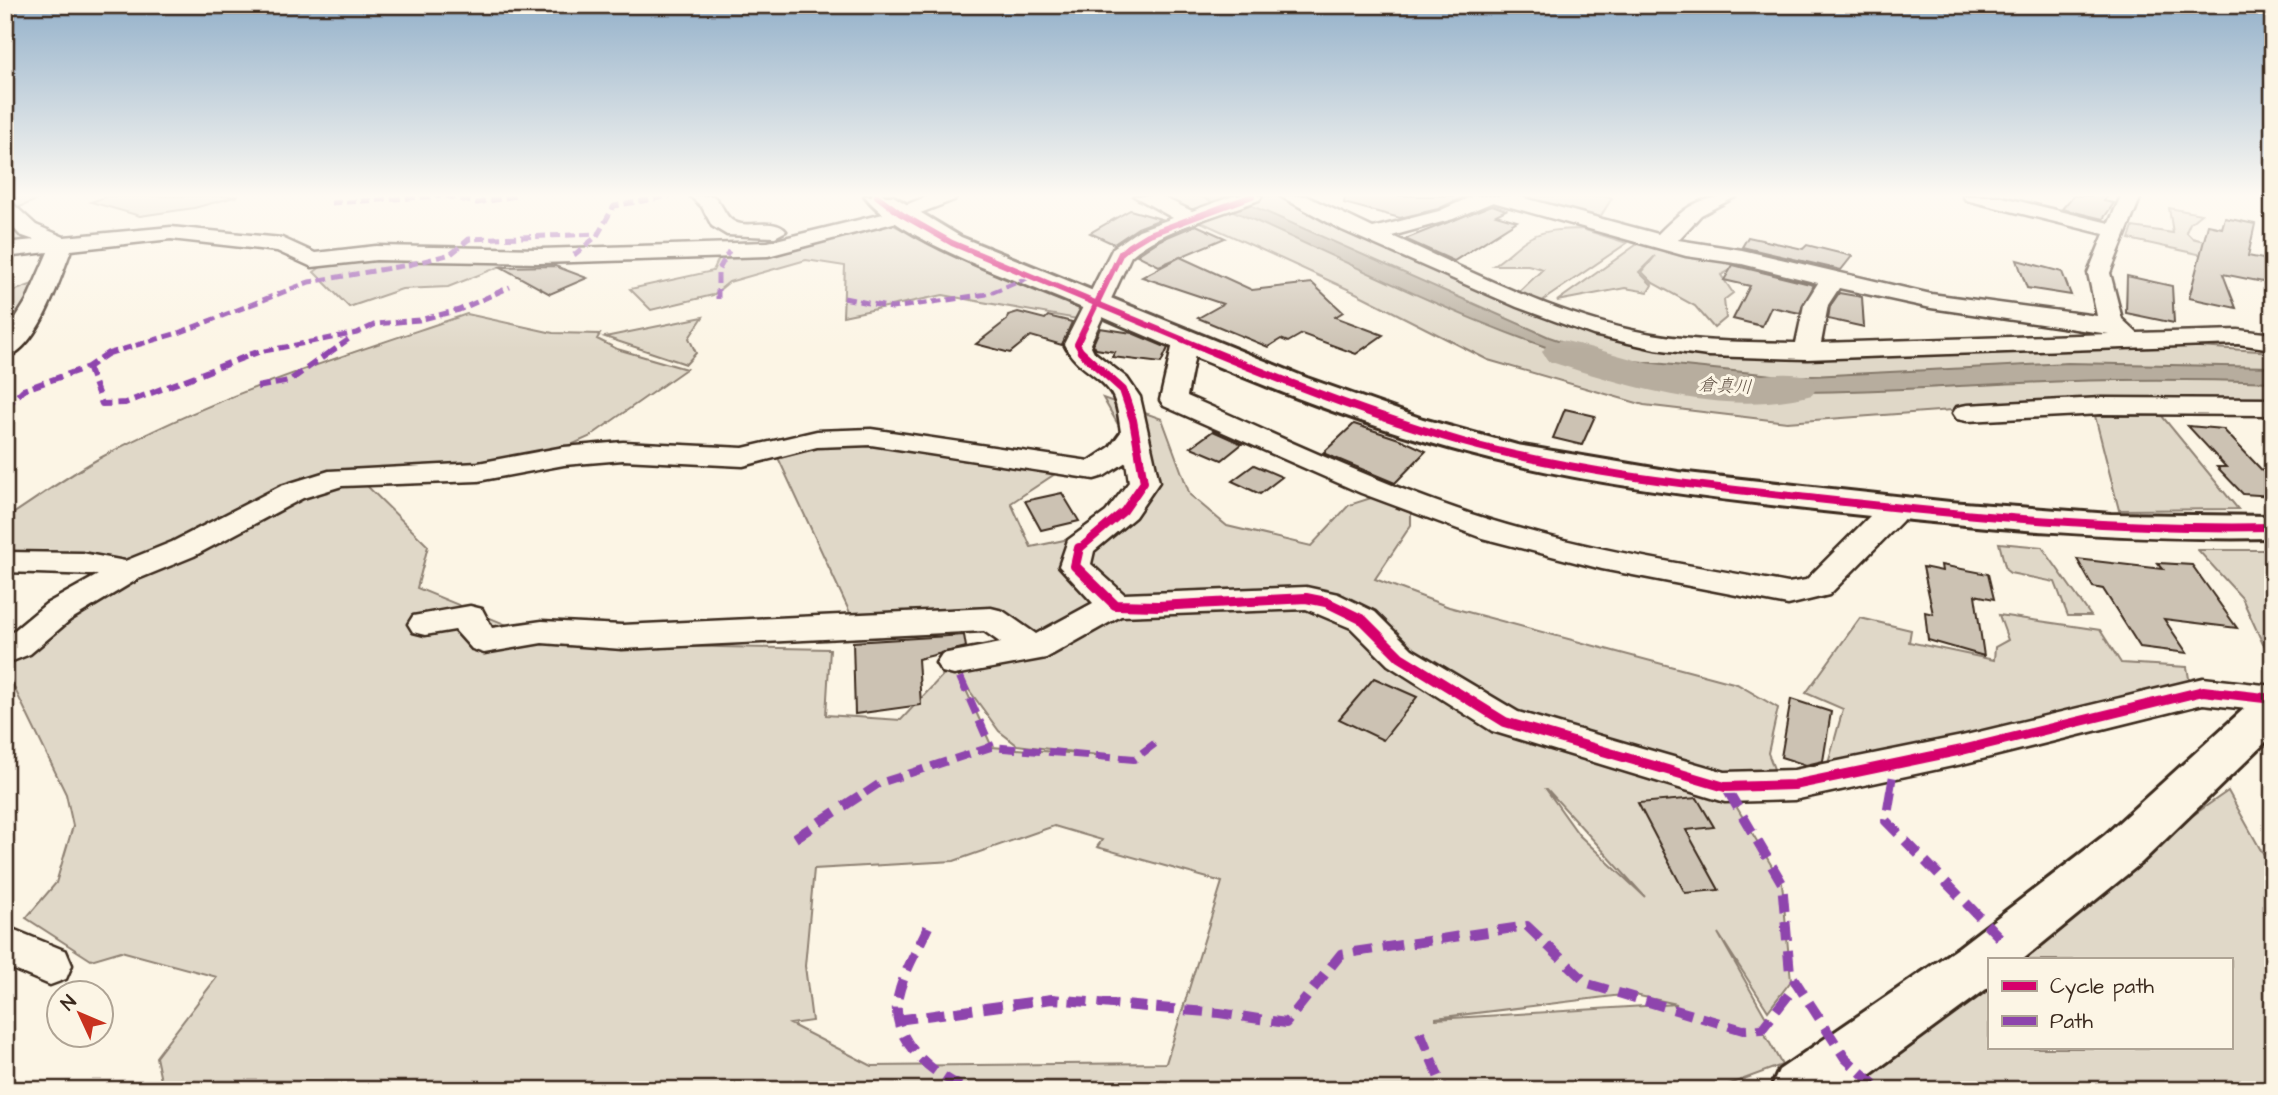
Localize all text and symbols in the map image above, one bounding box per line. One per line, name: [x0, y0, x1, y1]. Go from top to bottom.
water label: 倉真川: [1697, 372, 1753, 400]
legend: [1988, 958, 2232, 1050]
text: Cycle path: [2050, 972, 2155, 1003]
north arrow: [46, 979, 116, 1050]
text: N: [55, 990, 83, 1017]
text: Path: [2050, 1007, 2094, 1036]

